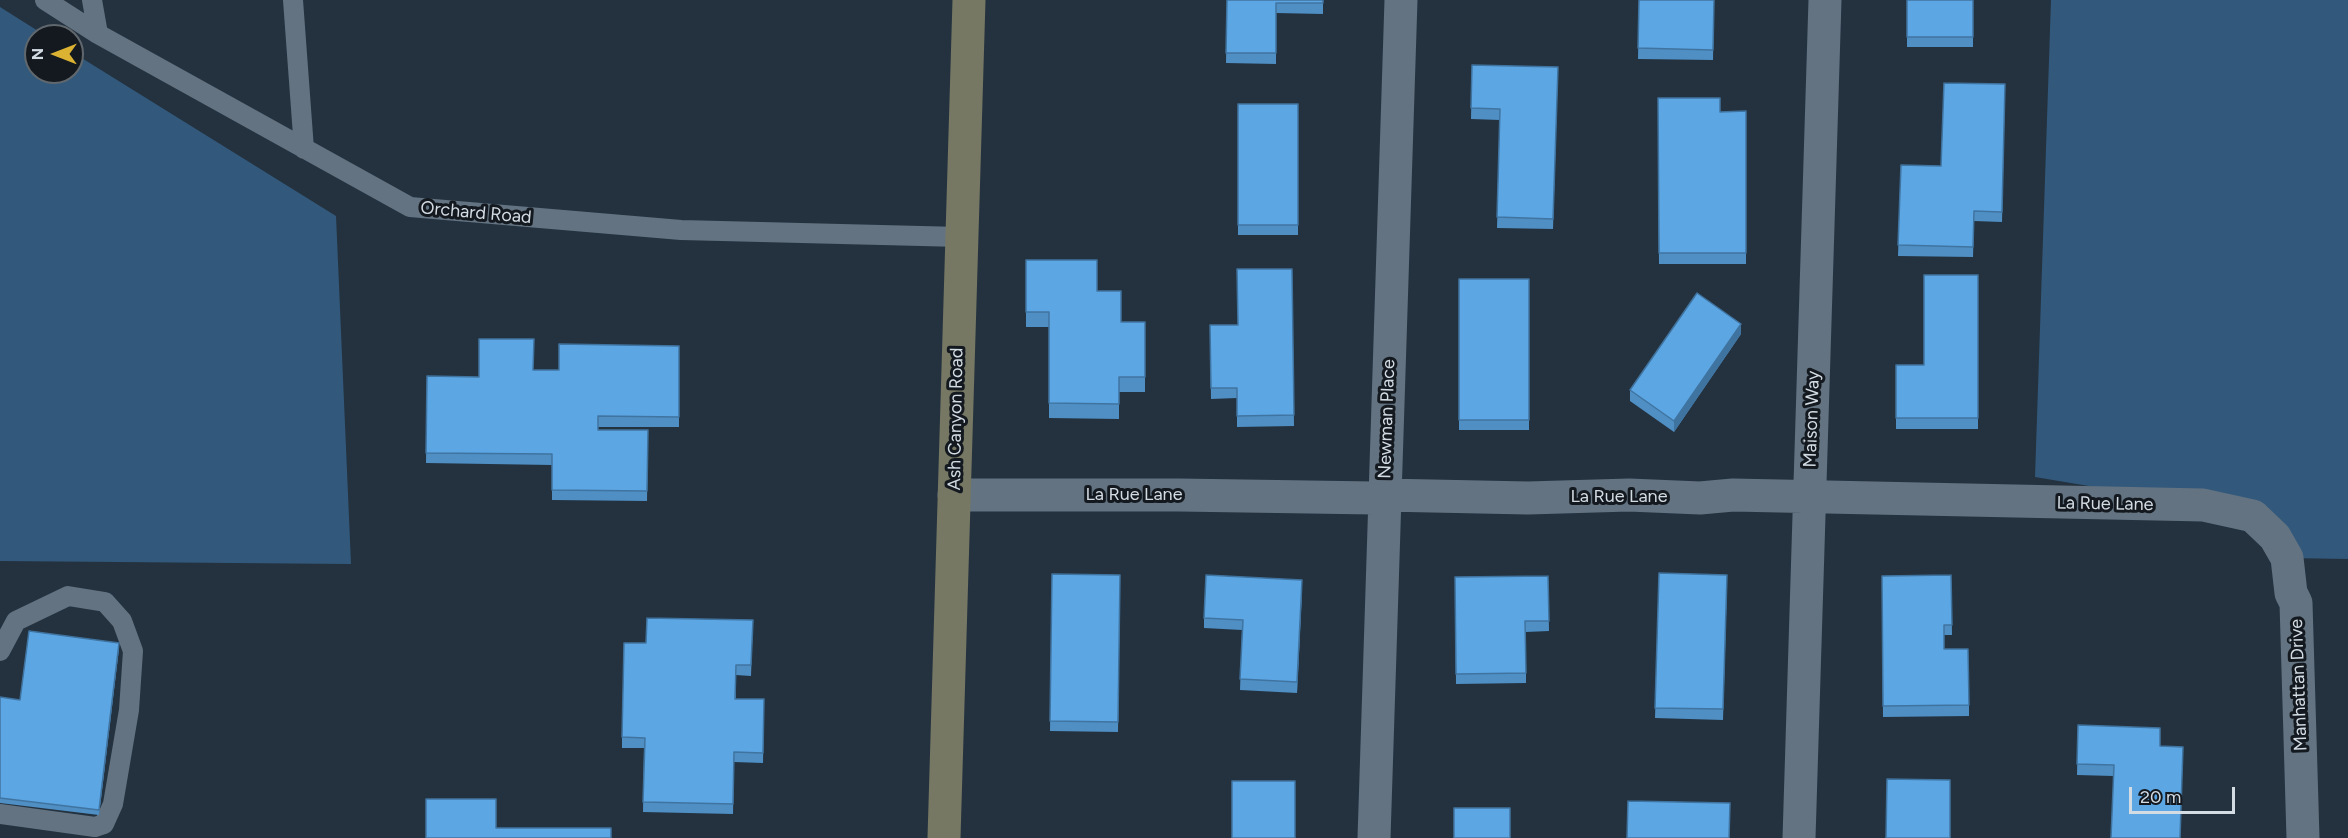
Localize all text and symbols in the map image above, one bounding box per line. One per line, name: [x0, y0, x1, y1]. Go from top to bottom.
north arrow: [24, 24, 84, 84]
text: N: [28, 48, 47, 60]
street label: Orchard Road: [420, 197, 532, 229]
street label: Ash Canyon Road: [944, 347, 968, 491]
street label: Newman Place: [1374, 359, 1400, 479]
street label: Maison Way: [1800, 370, 1824, 468]
street label: La Rue Lane: [1086, 484, 1182, 506]
street label: La Rue Lane: [1571, 486, 1667, 508]
street label: La Rue Lane: [2056, 492, 2154, 516]
street label: Manhattan Drive: [2286, 618, 2312, 752]
scale bar: [2132, 775, 2238, 813]
text: 20 m: [2140, 786, 2181, 808]

